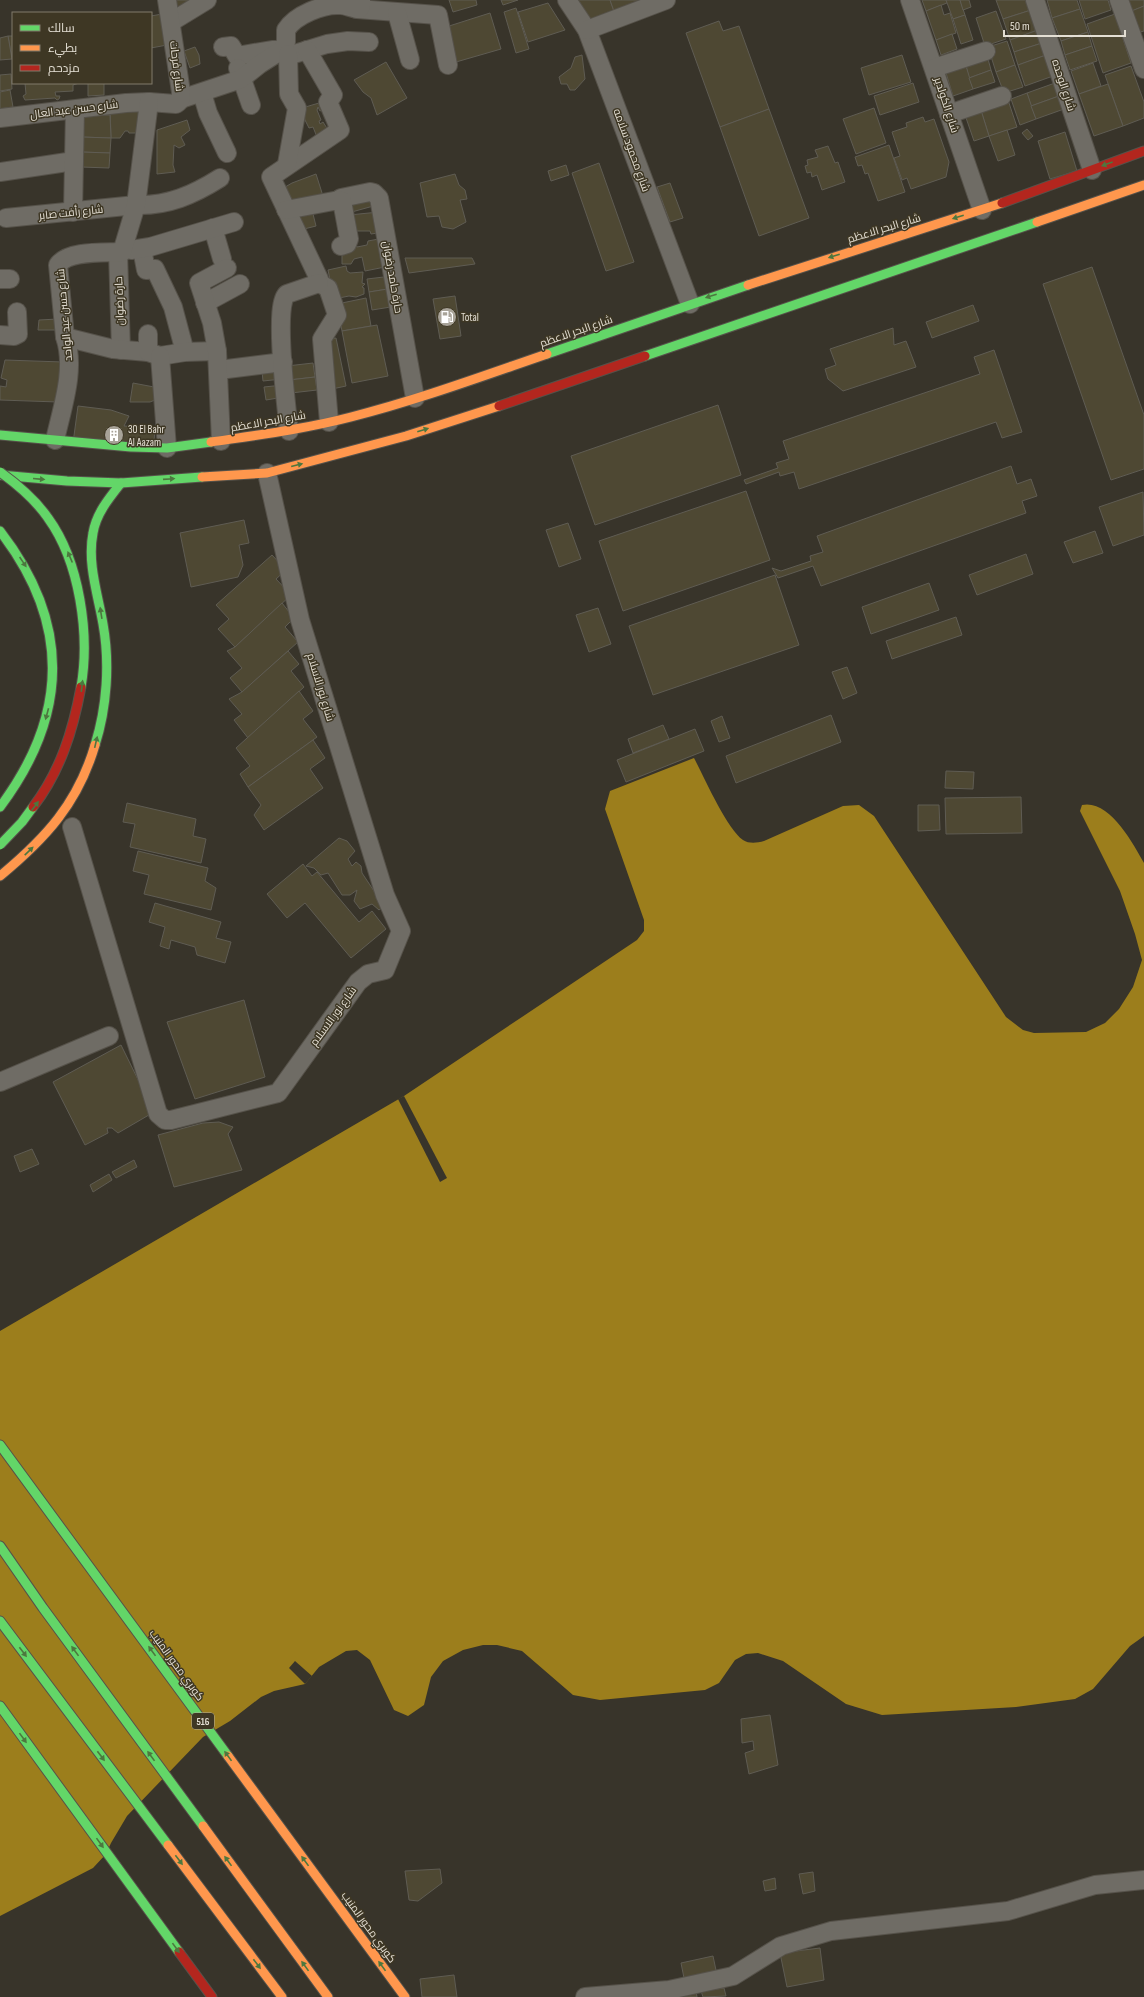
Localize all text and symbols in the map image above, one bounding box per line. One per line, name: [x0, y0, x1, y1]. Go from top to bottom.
legend: [12, 12, 152, 84]
scale bar: [1004, 12, 1125, 38]
text: 50 m: [1010, 19, 1030, 34]
text: سالك: [48, 21, 75, 36]
street label: شارع فرحات: [166, 40, 186, 92]
text: بطيء: [48, 41, 77, 58]
street label: شارع الوحده: [1048, 58, 1078, 113]
text: مزدحم: [48, 61, 80, 76]
street label: شارع الكولدير: [930, 75, 962, 135]
street label: شارع حسن عبد العال: [29, 98, 119, 122]
street label: شارع محمود سلامه: [610, 107, 653, 194]
one-way arrow: [1101, 162, 1113, 168]
street label: شارع رأفت صابر: [37, 202, 104, 223]
street label: شارع البحر الاعظم: [846, 211, 923, 247]
one-way arrow: [952, 214, 964, 220]
street label: حارة حامد رضوان: [380, 240, 405, 314]
one-way arrow: [828, 253, 840, 259]
street label: شارع حسن عبد الواحد: [54, 268, 76, 362]
street label: حارة رضوان: [112, 276, 127, 326]
one-way arrow: [705, 294, 717, 300]
fuel station icon: Total: [436, 306, 458, 328]
place label: Total: [461, 311, 479, 324]
street label: شارع البحر الاعظم: [538, 313, 615, 351]
street label: شارع البحر الاعظم: [230, 408, 307, 435]
place label: 30 El Bahr Al Aazam: [127, 423, 165, 449]
building icon: 30 El Bahr Al Aazam: [103, 424, 125, 446]
one-way arrow: [417, 427, 429, 433]
one-way arrow: [291, 461, 304, 467]
one-way arrow: [33, 475, 45, 482]
one-way arrow: [163, 476, 175, 483]
one-way arrow: [66, 551, 72, 563]
one-way arrow: [20, 556, 27, 568]
one-way arrow: [98, 607, 104, 619]
street label: شارع نور الاسلام: [303, 652, 337, 723]
one-way arrow: [79, 680, 85, 692]
one-way arrow: [44, 708, 50, 720]
one-way arrow: [93, 735, 99, 748]
one-way arrow: [31, 800, 40, 811]
one-way arrow: [24, 846, 34, 856]
street label: شارع نور الاسلام: [307, 984, 360, 1049]
street label: كوبري محور المنيب: [145, 1627, 207, 1705]
one-way arrow: [70, 1645, 79, 1656]
one-way arrow: [147, 1646, 156, 1657]
one-way arrow: [19, 1647, 28, 1658]
road number: 516: [192, 1713, 214, 1729]
one-way arrow: [19, 1732, 27, 1743]
one-way arrow: [147, 1750, 155, 1761]
one-way arrow: [97, 1751, 105, 1762]
one-way arrow: [225, 1751, 233, 1761]
one-way arrow: [95, 1837, 104, 1848]
one-way arrow: [175, 1855, 183, 1866]
one-way arrow: [224, 1855, 232, 1866]
one-way arrow: [301, 1855, 310, 1866]
street label: كوبري محور المنيب: [337, 1889, 399, 1967]
one-way arrow: [172, 1942, 180, 1953]
one-way arrow: [253, 1959, 261, 1970]
one-way arrow: [300, 1960, 309, 1971]
one-way arrow: [378, 1960, 386, 1971]

